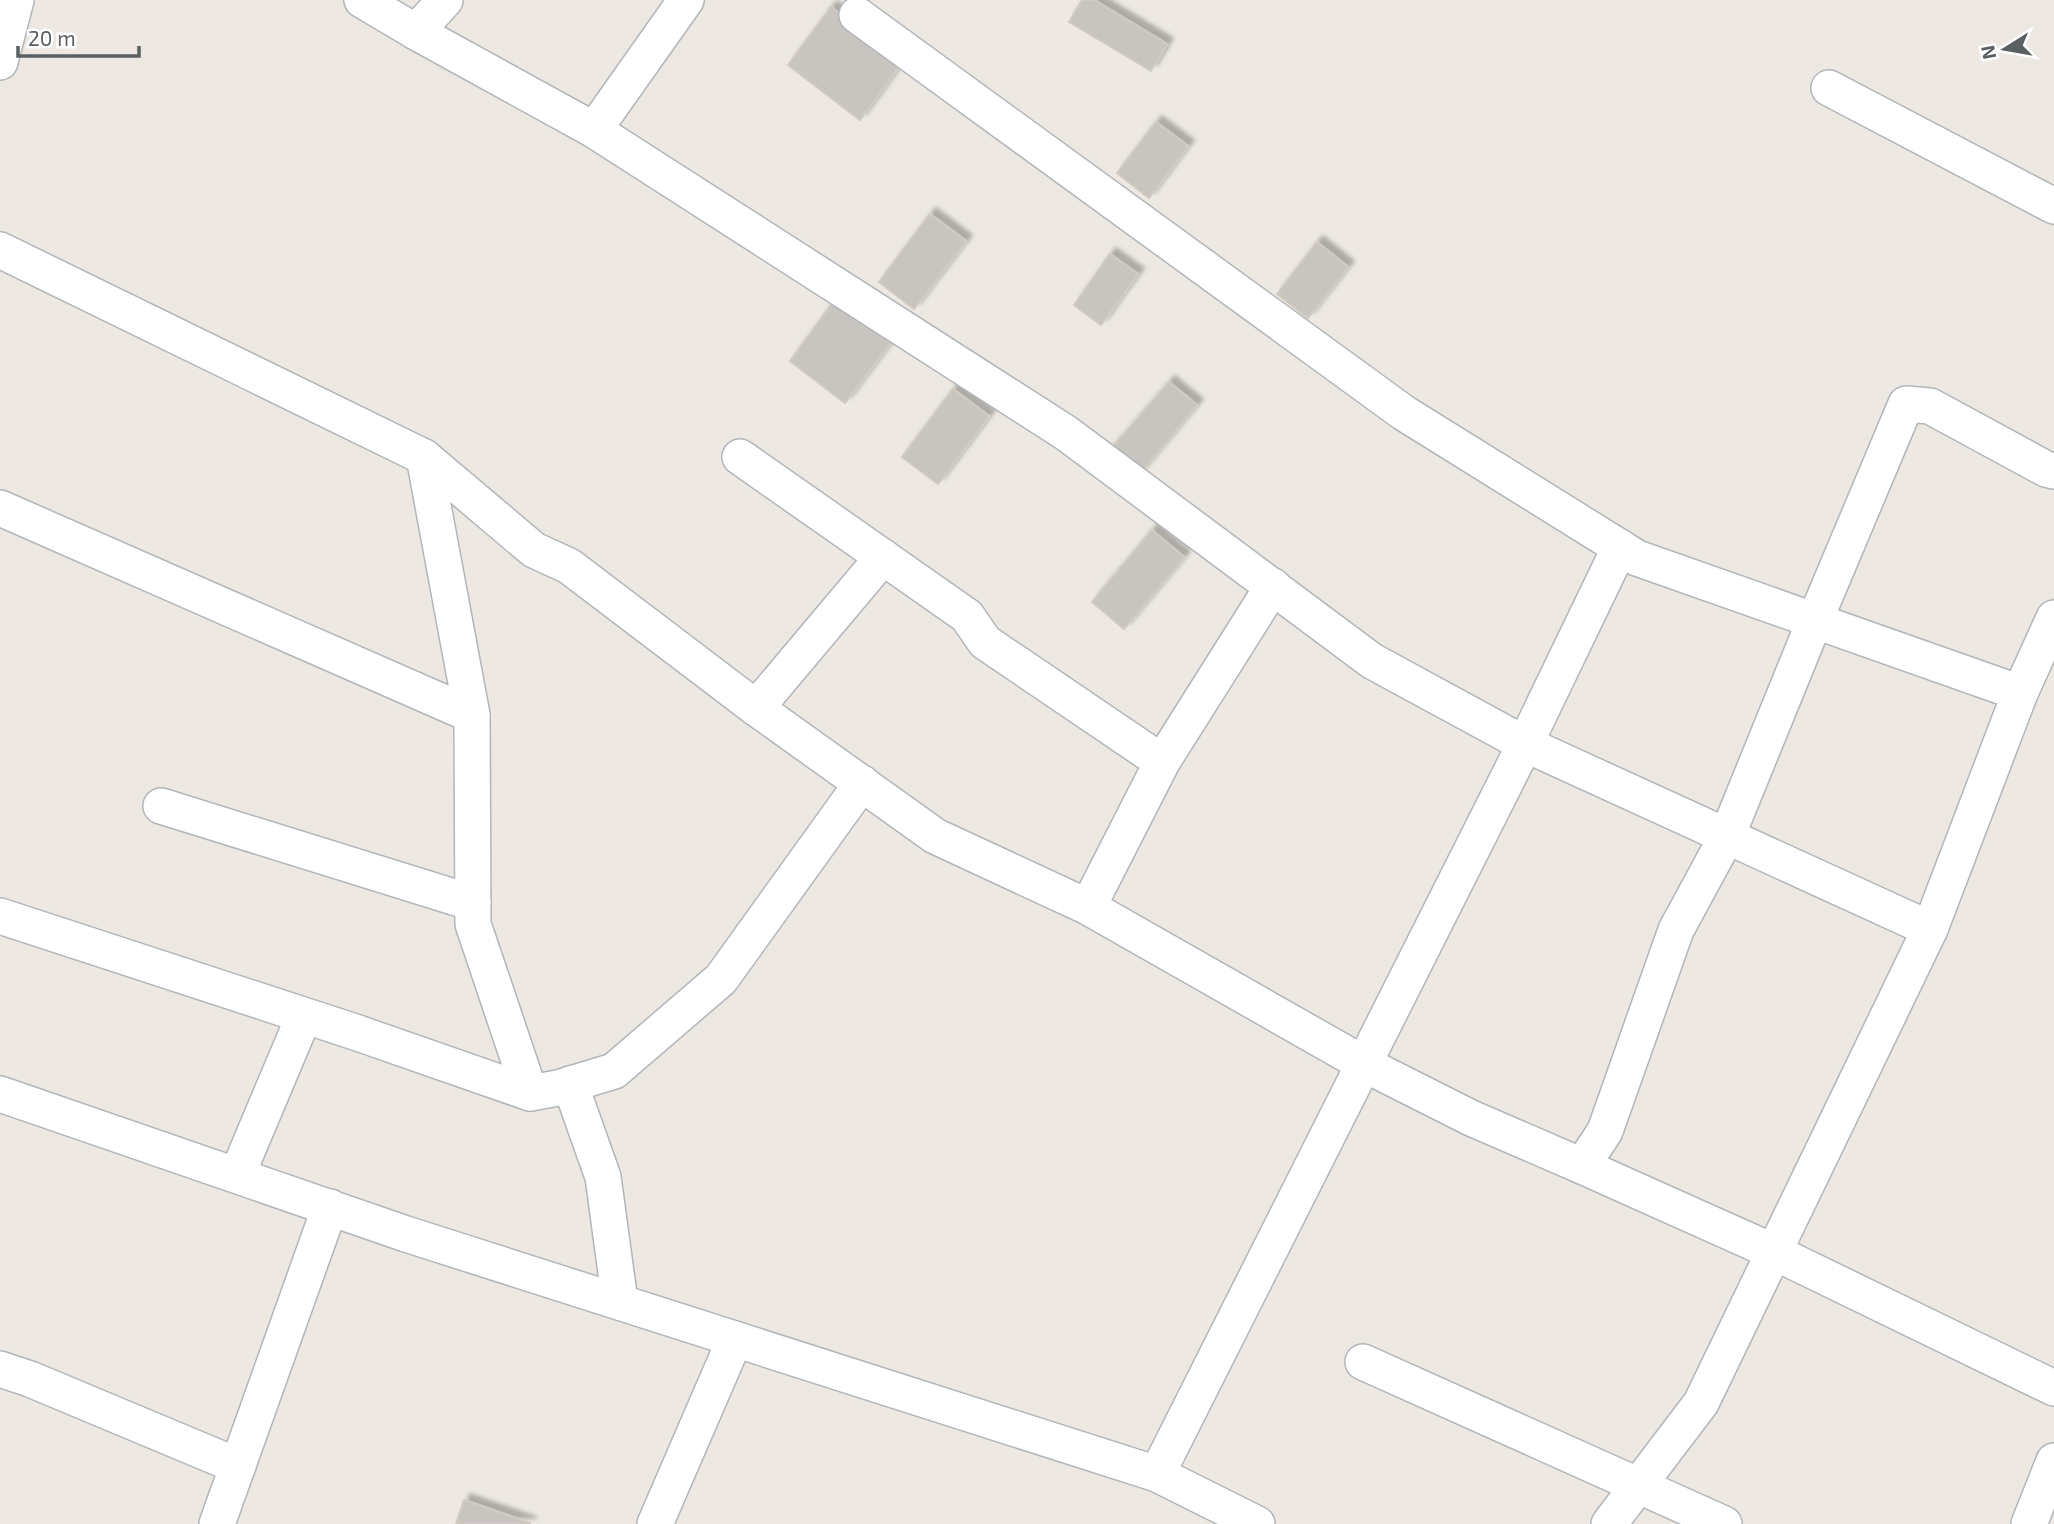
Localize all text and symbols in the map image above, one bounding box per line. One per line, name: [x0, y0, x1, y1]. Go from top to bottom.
scale bar: [18, 14, 138, 58]
north arrow: [1970, 14, 2040, 84]
text: 20 m: [28, 25, 76, 50]
text: N: [1975, 43, 2000, 61]

